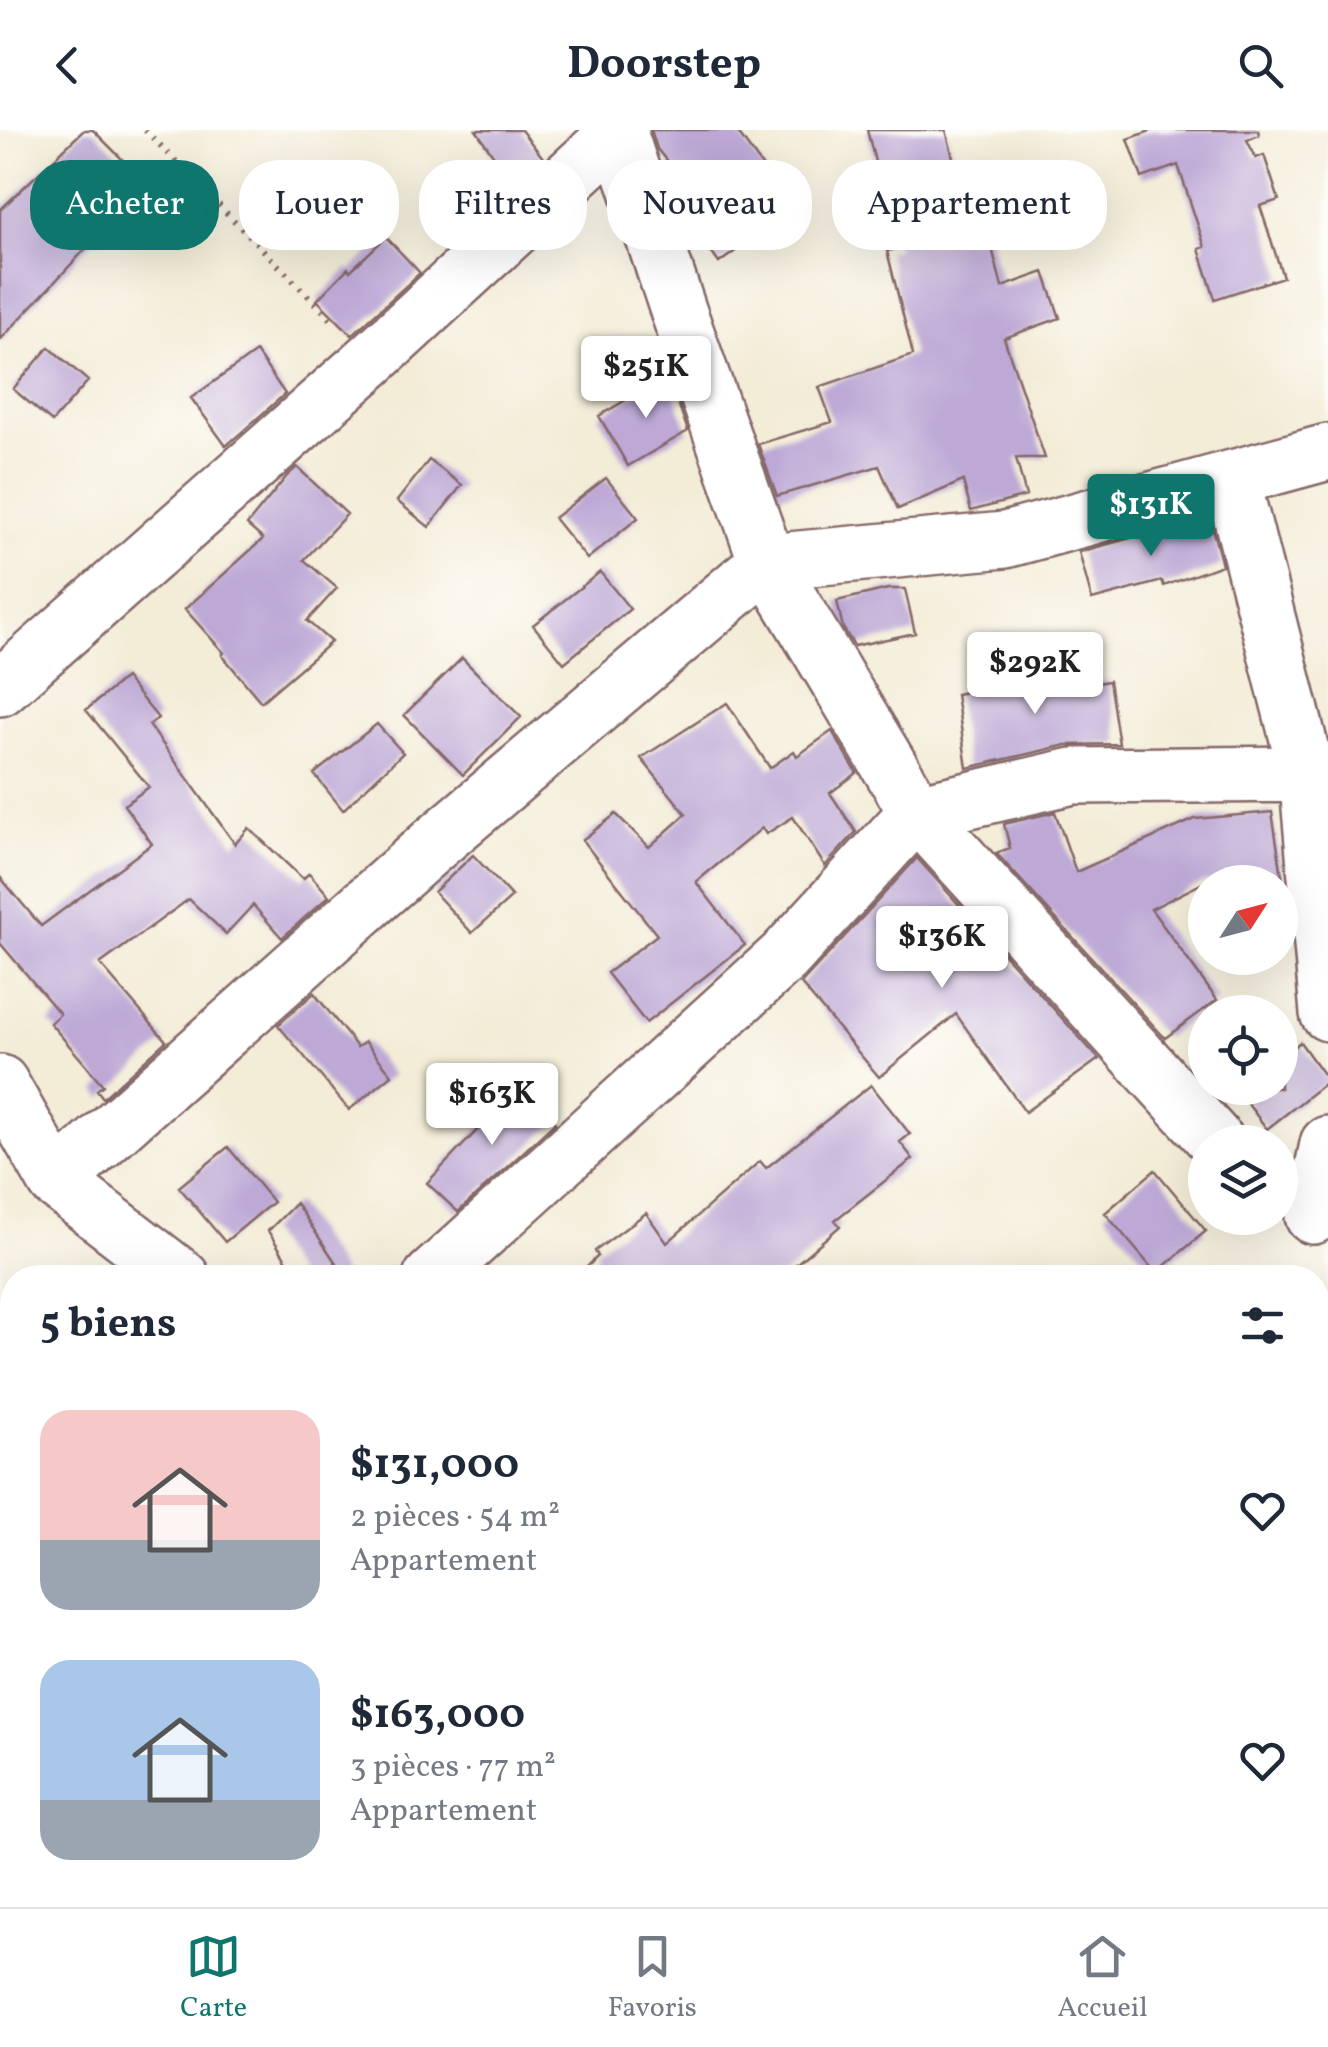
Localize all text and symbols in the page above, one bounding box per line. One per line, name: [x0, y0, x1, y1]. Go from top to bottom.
text: Doorstep: [567, 34, 761, 97]
icon: back: [40, 38, 95, 93]
icon: search: [1233, 38, 1288, 93]
chip: Acheter: [30, 160, 219, 250]
chip: Louer: [239, 160, 399, 250]
chip: Filtres: [419, 160, 587, 250]
chip: Nouveau: [607, 160, 812, 250]
chip: Appartement: [832, 160, 1107, 250]
pin: $251K: [576, 336, 716, 421]
text: $251K: [603, 346, 689, 390]
pin: $131K: [1081, 474, 1221, 559]
text: $131K: [1109, 484, 1193, 528]
pin: $292K: [965, 632, 1105, 717]
text: $292K: [989, 642, 1081, 686]
north arrow: [1188, 865, 1298, 975]
map controls: [1188, 865, 1298, 1235]
pin: $136K: [872, 906, 1012, 991]
text: $136K: [898, 916, 986, 960]
button: locate: [1188, 995, 1298, 1105]
pin: $163K: [422, 1063, 562, 1148]
text: $163K: [448, 1073, 536, 1117]
button: layers: [1188, 1125, 1298, 1235]
text: 5 biens: [40, 1296, 176, 1355]
icon: filters: [1235, 1298, 1290, 1353]
text: $131,000: [350, 1437, 519, 1496]
icon: home: [120, 1450, 240, 1570]
icon: heart: [1235, 1483, 1290, 1538]
text: 2 pièces · 54 m²: [350, 1496, 560, 1540]
text: Appartement: [350, 1540, 537, 1584]
text: $163,000: [350, 1687, 525, 1746]
icon: home: [120, 1700, 240, 1820]
icon: heart: [1235, 1733, 1290, 1788]
text: 3 pièces · 77 m²: [350, 1746, 556, 1790]
text: Appartement: [350, 1790, 537, 1834]
tab: Carte: [180, 1929, 247, 2028]
tab: Favoris: [608, 1929, 697, 2028]
tab: Accueil: [1058, 1929, 1148, 2028]

